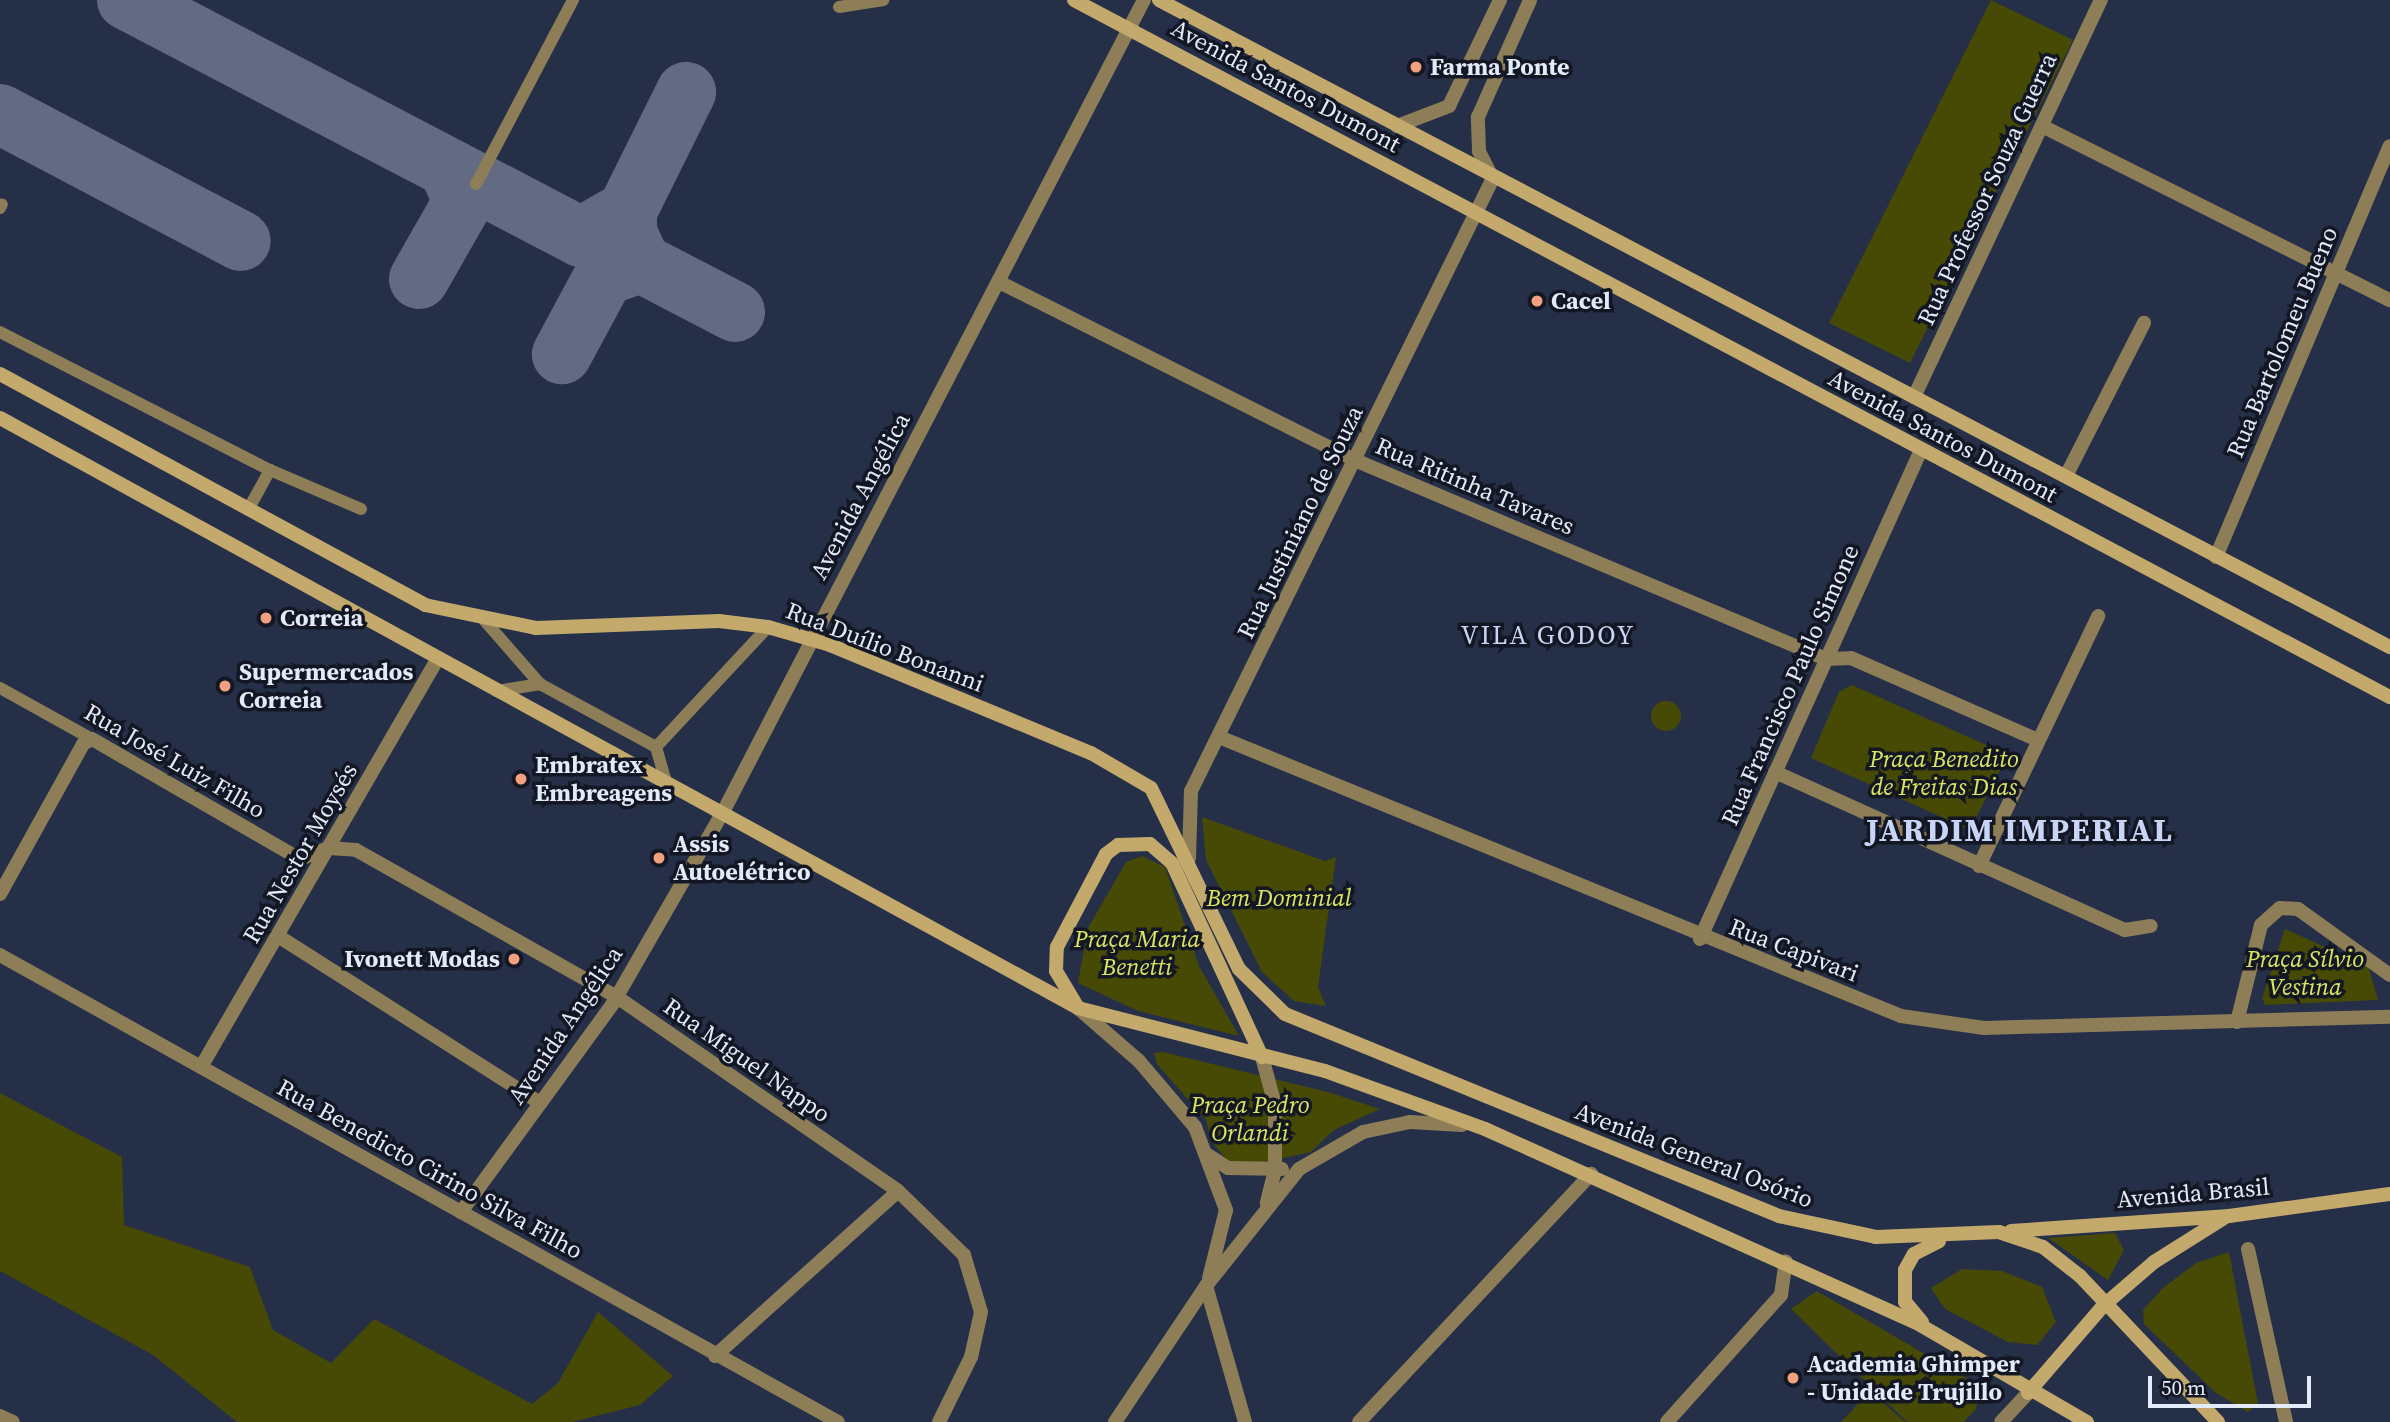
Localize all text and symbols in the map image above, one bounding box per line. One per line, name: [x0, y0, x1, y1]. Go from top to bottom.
street label: Avenida Santos Dumont: [1167, 13, 1405, 159]
street label: Rua Professor Souza Guerra: [1911, 48, 2063, 330]
place label: Farma Ponte: [1430, 53, 1569, 81]
marker: Farma Ponte: [1408, 59, 1424, 75]
street label: Rua Bartolomeu Bueno: [2220, 222, 2344, 462]
place label: Cacel: [1551, 287, 1611, 315]
marker: Cacel: [1529, 293, 1545, 309]
street label: Avenida Santos Dumont: [1824, 363, 2062, 509]
street label: Rua Justiniano de Souza: [1231, 401, 1369, 643]
street label: Avenida Angélica: [804, 408, 916, 584]
street label: Rua Ritinha Tavares: [1371, 431, 1579, 541]
street label: Rua Francisco Paulo Simone: [1715, 540, 1865, 830]
street label: Rua Duílio Bonanni: [782, 596, 988, 698]
place label: Correia: [280, 604, 363, 632]
marker: Correia: [258, 610, 274, 626]
district label: VILA GODOY: [1462, 620, 1634, 652]
place label: Supermercados Correia: [239, 658, 413, 714]
marker: Supermercados Correia: [217, 678, 233, 694]
street label: Rua José Luiz Filho: [79, 698, 271, 824]
park label: Praça Benedito de Freitas Dias: [1869, 745, 2019, 801]
place label: Embratex Embreagens: [535, 751, 672, 807]
street label: Rua Nestor Moysés: [237, 758, 363, 948]
marker: Embratex Embreagens: [513, 771, 529, 787]
district label: JARDIM IMPERIAL: [1868, 811, 2172, 849]
place label: Assis Autoelétrico: [673, 830, 811, 886]
marker: Assis Autoelétrico: [651, 850, 667, 866]
park label: Bem Dominial: [1206, 884, 1352, 912]
street label: Rua Capivari: [1725, 912, 1863, 988]
park label: Praça Maria Benetti: [1074, 925, 1200, 981]
street label: Avenida Angélica: [502, 941, 628, 1109]
place label: Ivonett Modas: [344, 945, 500, 973]
park label: Praça Sílvio Vestina: [2246, 945, 2364, 1001]
marker: Ivonett Modas: [506, 951, 522, 967]
street label: Rua Miguel Nappo: [658, 992, 836, 1128]
street label: Rua Benedicto Cirino Silva Filho: [272, 1073, 588, 1265]
park label: Praça Pedro Orlandi: [1191, 1091, 1309, 1147]
street label: Avenida General Osório: [1571, 1096, 1817, 1214]
street label: Avenida Brasil: [2115, 1172, 2271, 1214]
place label: Academia Ghimper - Unidade Trujillo: [1807, 1350, 2020, 1406]
scale bar: [2152, 1362, 2315, 1406]
marker: Academia Ghimper - Unidade Trujillo: [1785, 1370, 1801, 1386]
text: 50 m: [2161, 1373, 2206, 1402]

